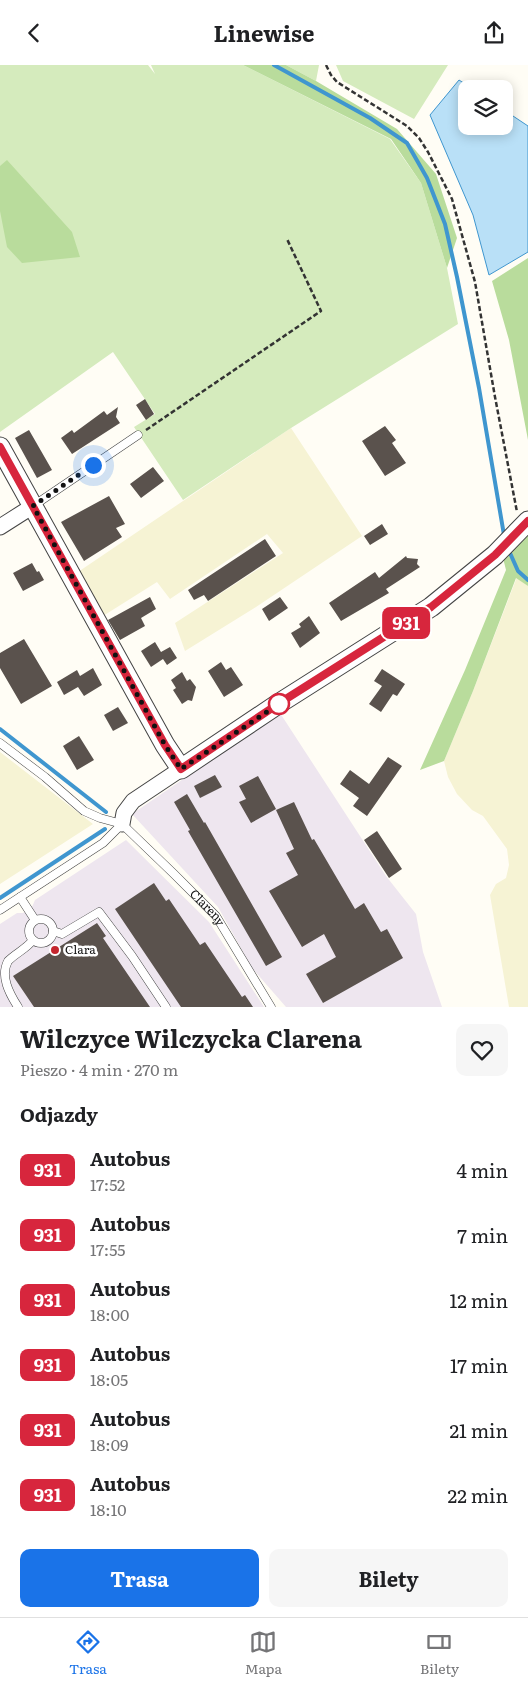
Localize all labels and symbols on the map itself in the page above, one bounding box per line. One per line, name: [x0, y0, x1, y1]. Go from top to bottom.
your location: [81, 453, 106, 478]
line badge: 931: [377, 607, 435, 639]
unlabelled marker: [268, 693, 290, 715]
street label: Clareny: [186, 885, 230, 929]
place label: Clara: [65, 940, 96, 958]
marker: Clara: [49, 944, 61, 956]

